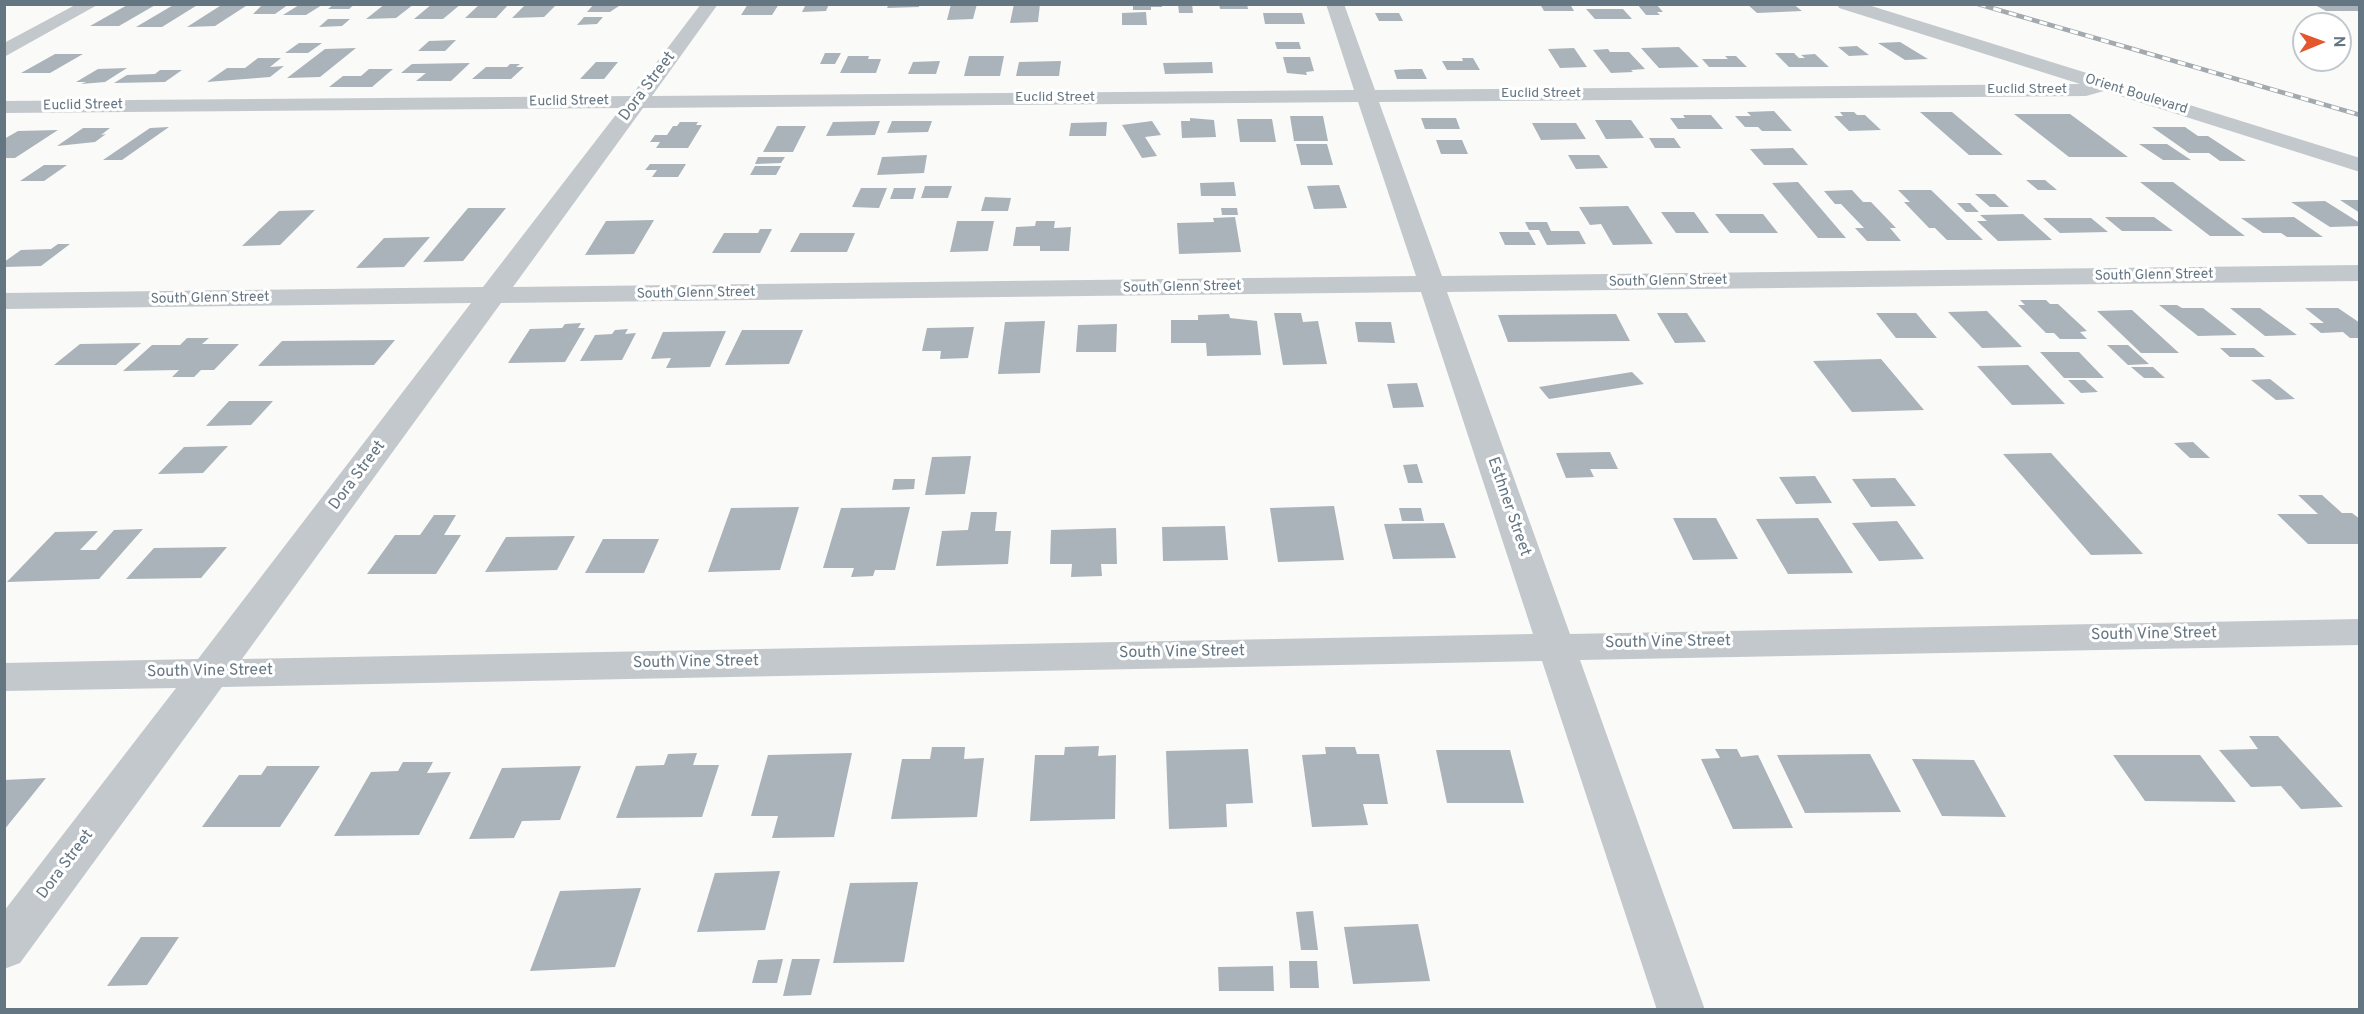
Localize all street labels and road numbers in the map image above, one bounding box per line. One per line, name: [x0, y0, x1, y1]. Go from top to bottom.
street label: Dora Street: [616, 49, 680, 125]
street label: Orient Boulevard: [2083, 71, 2189, 119]
street label: Euclid Street: [1987, 82, 2067, 98]
street label: Euclid Street: [1501, 86, 1581, 102]
street label: Euclid Street: [1015, 90, 1095, 106]
street label: Euclid Street: [529, 93, 609, 111]
street label: Euclid Street: [43, 97, 123, 115]
street label: South Glenn Street: [2094, 267, 2214, 285]
street label: South Glenn Street: [1608, 273, 1728, 291]
street label: South Glenn Street: [1122, 279, 1242, 297]
street label: South Glenn Street: [636, 285, 756, 303]
street label: South Glenn Street: [150, 290, 270, 308]
street label: Dora Street: [326, 438, 390, 514]
street label: Esthner Street: [1482, 455, 1534, 559]
street label: South Vine Street: [2091, 624, 2217, 646]
street label: South Vine Street: [1605, 632, 1731, 654]
street label: South Vine Street: [1119, 642, 1245, 664]
street label: South Vine Street: [633, 652, 759, 674]
street label: South Vine Street: [147, 661, 273, 683]
street label: Dora Street: [34, 827, 98, 903]

